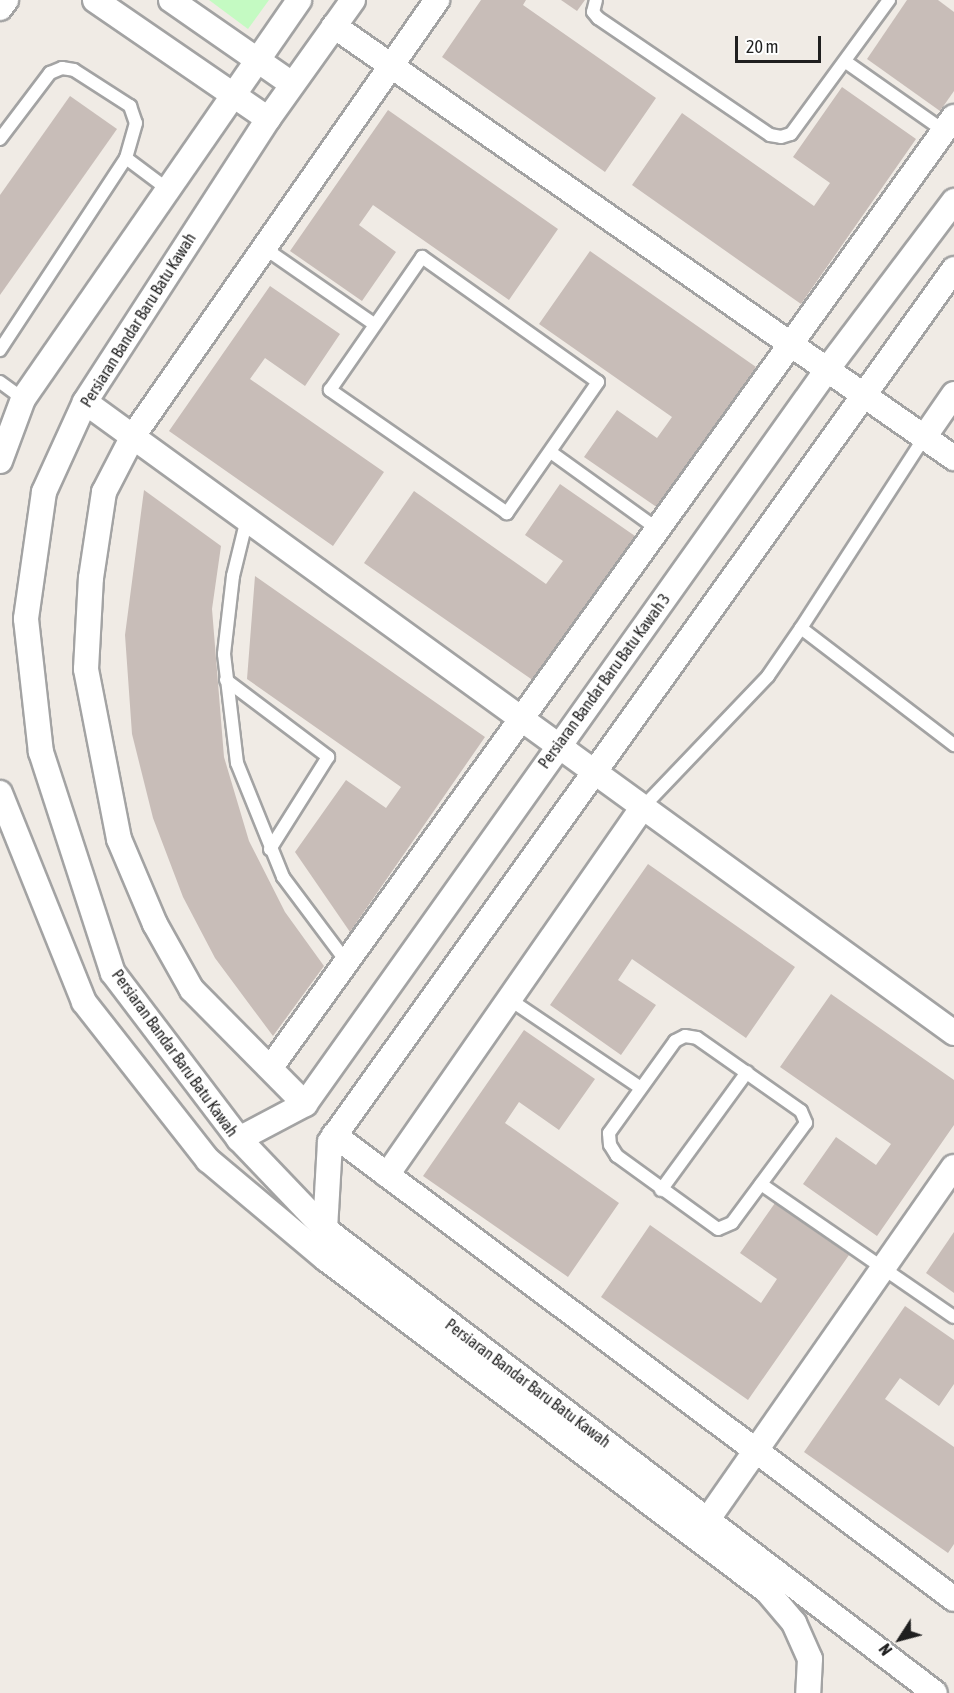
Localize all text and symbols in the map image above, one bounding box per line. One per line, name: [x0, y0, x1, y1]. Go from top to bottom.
scale bar: [738, 24, 824, 62]
text: 20 m: [746, 36, 778, 57]
street label: Persiaran Bandar Baru Batu Kawah: [76, 229, 200, 411]
street label: Persiaran Bandar Baru Batu Kawah 3: [534, 590, 674, 772]
street label: Persiaran Bandar Baru Batu Kawah: [108, 966, 242, 1140]
street label: Persiaran Bandar Baru Batu Kawah: [442, 1315, 614, 1451]
north arrow: [870, 1609, 930, 1669]
text: N: [875, 1640, 896, 1659]

